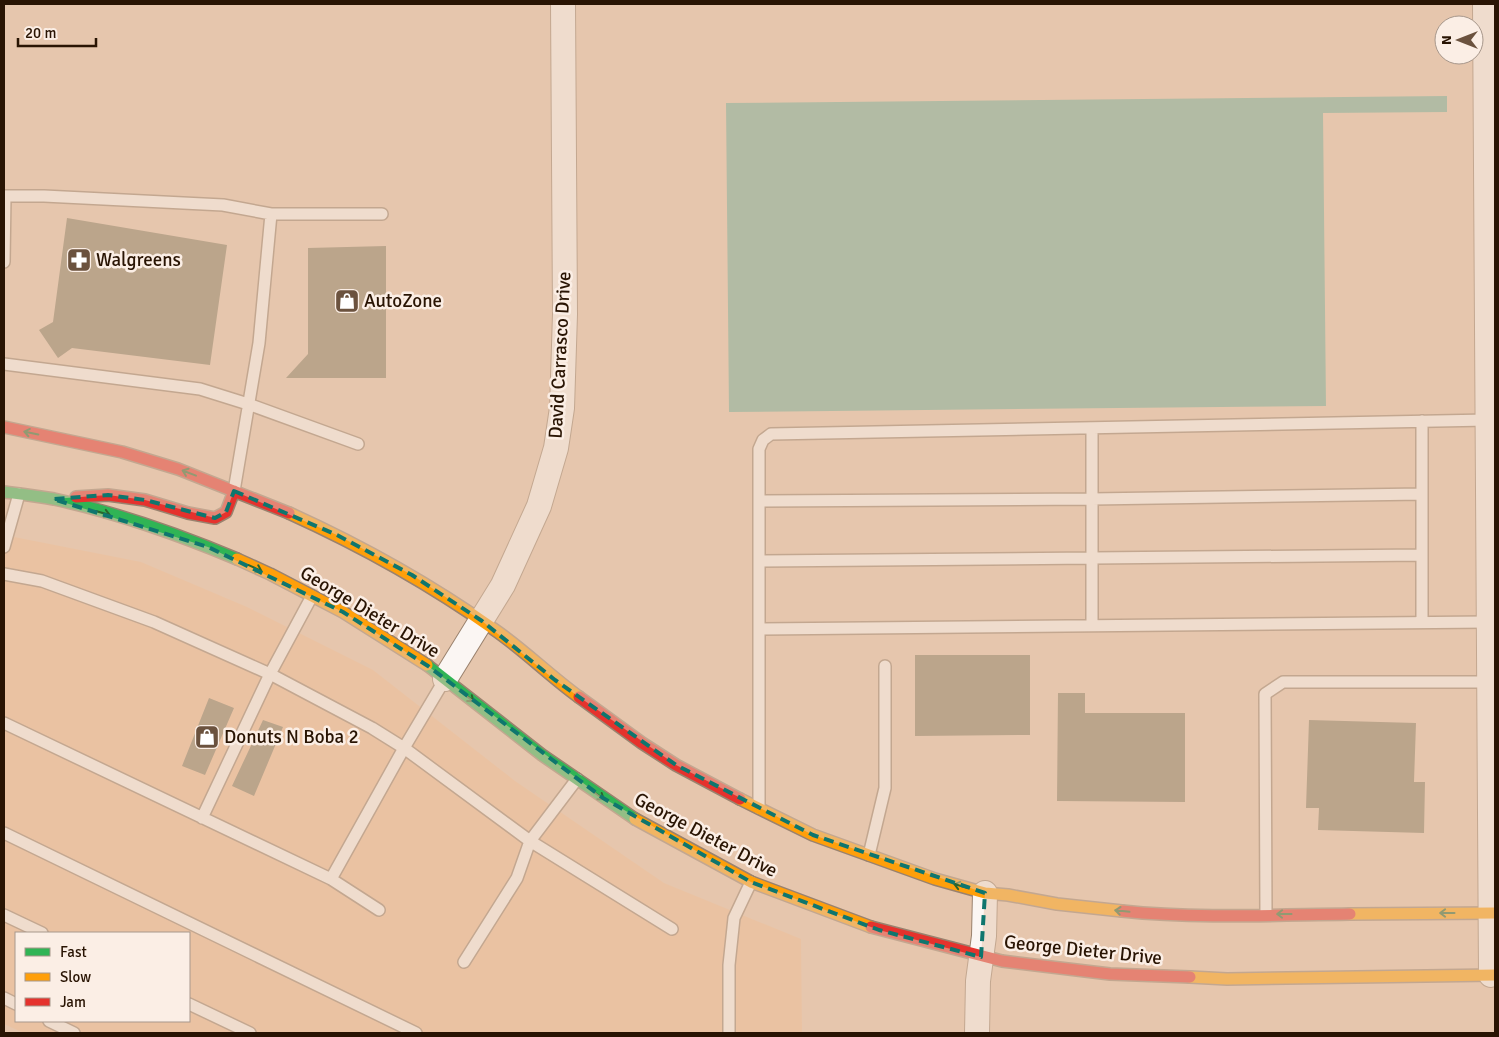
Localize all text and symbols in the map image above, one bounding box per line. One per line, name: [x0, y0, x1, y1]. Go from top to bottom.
scale bar: [18, 15, 95, 47]
north arrow: [1434, 15, 1484, 65]
text: 20 m: [25, 24, 56, 42]
text: N: [1438, 35, 1455, 45]
pharmacy icon: Walgreens: [66, 247, 92, 273]
place label: Walgreens: [96, 248, 181, 272]
street label: David Carrasco Drive: [544, 271, 576, 439]
shop icon: AutoZone: [334, 288, 360, 314]
place label: AutoZone: [364, 289, 442, 313]
one-way arrow: [24, 428, 40, 437]
one-way arrow: [181, 468, 196, 477]
one-way arrow: [94, 508, 110, 518]
street label: George Dieter Drive: [296, 561, 444, 663]
one-way arrow: [247, 563, 262, 573]
one-way arrow: [462, 692, 475, 703]
shop icon: Donuts N Boba 2: [194, 724, 220, 750]
place label: Donuts N Boba 2: [224, 725, 359, 749]
street label: George Dieter Drive: [630, 787, 782, 883]
one-way arrow: [591, 790, 605, 800]
one-way arrow: [954, 881, 970, 891]
one-way arrow: [1114, 906, 1130, 916]
one-way arrow: [1439, 908, 1455, 918]
one-way arrow: [1276, 910, 1292, 919]
street label: George Dieter Drive: [1003, 930, 1163, 970]
legend: [15, 932, 190, 1022]
text: Fast: [60, 943, 87, 961]
text: Slow: [60, 968, 91, 986]
text: Jam: [60, 993, 86, 1011]

